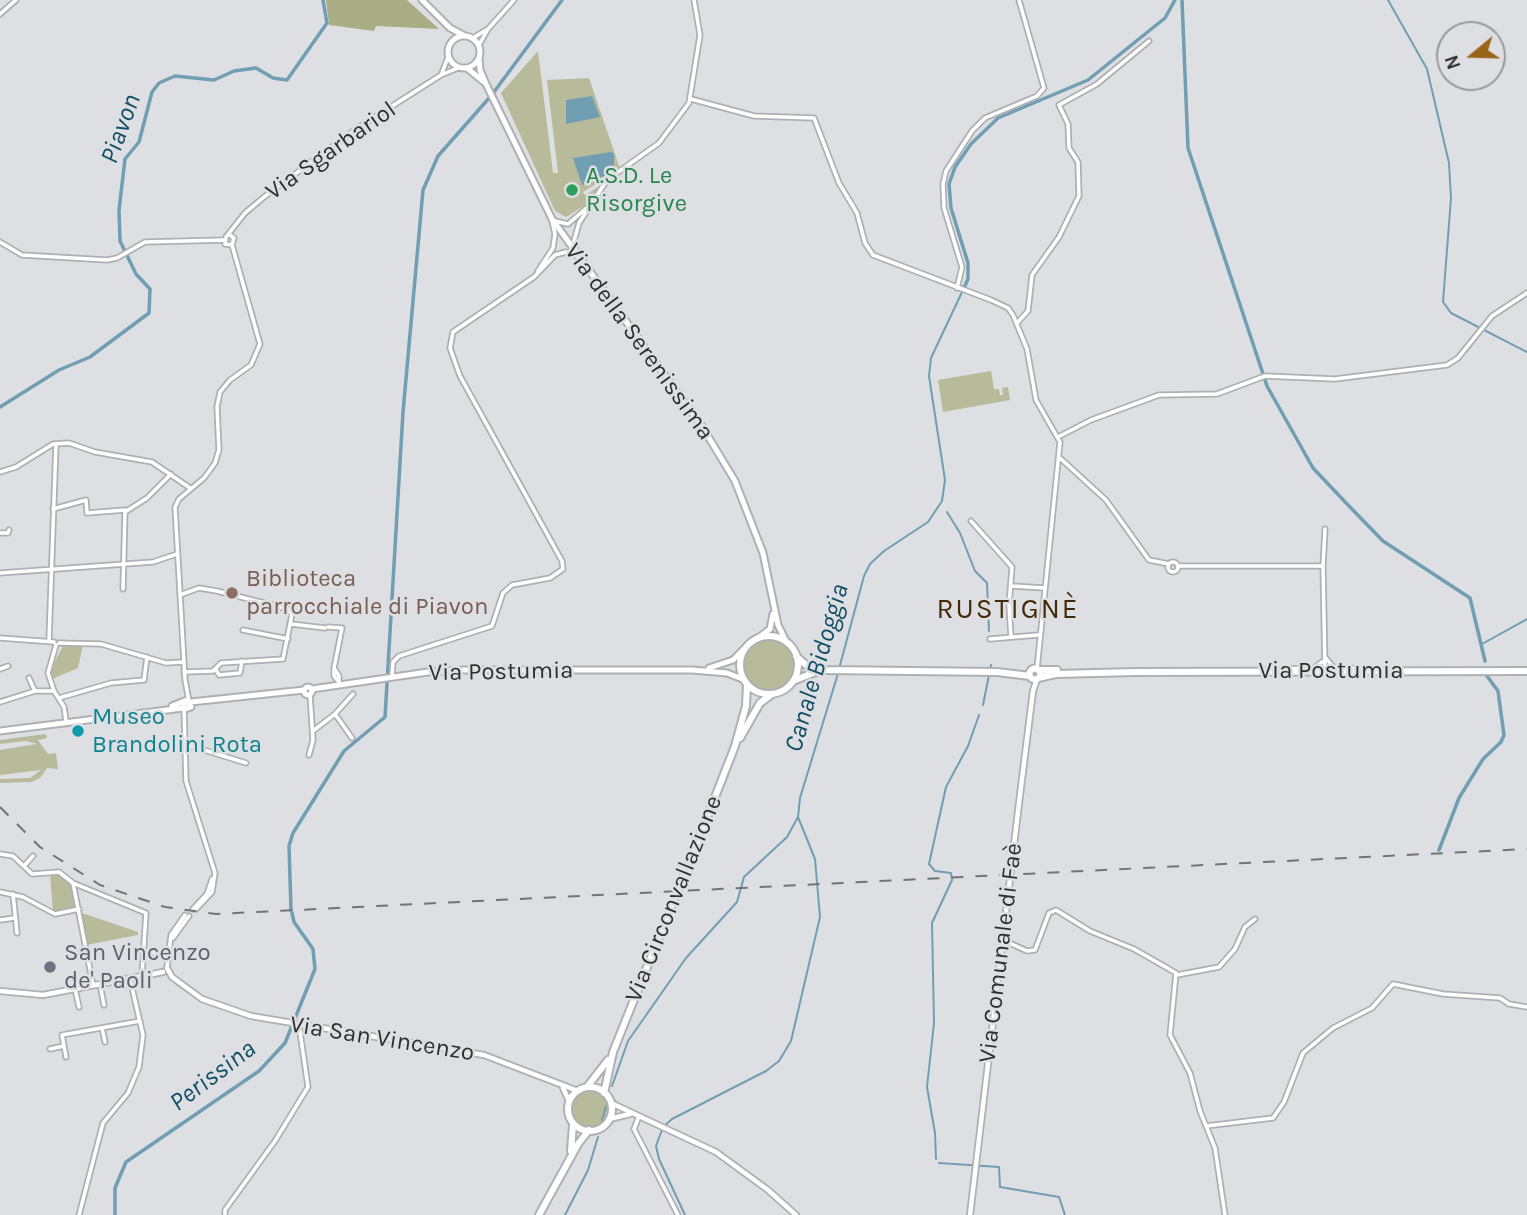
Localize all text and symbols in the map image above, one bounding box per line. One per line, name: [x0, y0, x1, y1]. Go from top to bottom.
north arrow: [1436, 21, 1506, 91]
text: N: [1440, 52, 1466, 72]
water label: Piavon: [94, 90, 148, 168]
street label: Via Sgarbariol: [260, 95, 402, 207]
place label: A.S.D. Le Risorgive: [586, 162, 687, 218]
marker: A.S.D. Le Risorgive: [564, 182, 580, 198]
street label: Via della Serenissima: [558, 238, 720, 446]
place label: Biblioteca parrocchiale di Piavon: [246, 565, 488, 621]
water label: Canale Bidoggia: [778, 580, 856, 756]
marker: Biblioteca parrocchiale di Piavon: [224, 585, 240, 601]
district label: RUSTIGNÈ: [937, 593, 1079, 627]
street label: Via Postumia: [428, 656, 574, 688]
street label: Via Postumia: [1259, 657, 1403, 685]
place label: Museo Brandolini Rota: [92, 703, 262, 759]
marker: Museo Brandolini Rota: [70, 723, 86, 739]
street label: Via Circonvallazione: [619, 791, 729, 1007]
street label: Via Comunale di Faè: [973, 841, 1029, 1065]
place label: San Vincenzo de' Paoli: [64, 939, 211, 995]
marker: San Vincenzo de' Paoli: [42, 959, 58, 975]
street label: Via San Vincenzo: [288, 1010, 476, 1068]
water label: Perissina: [164, 1034, 262, 1118]

